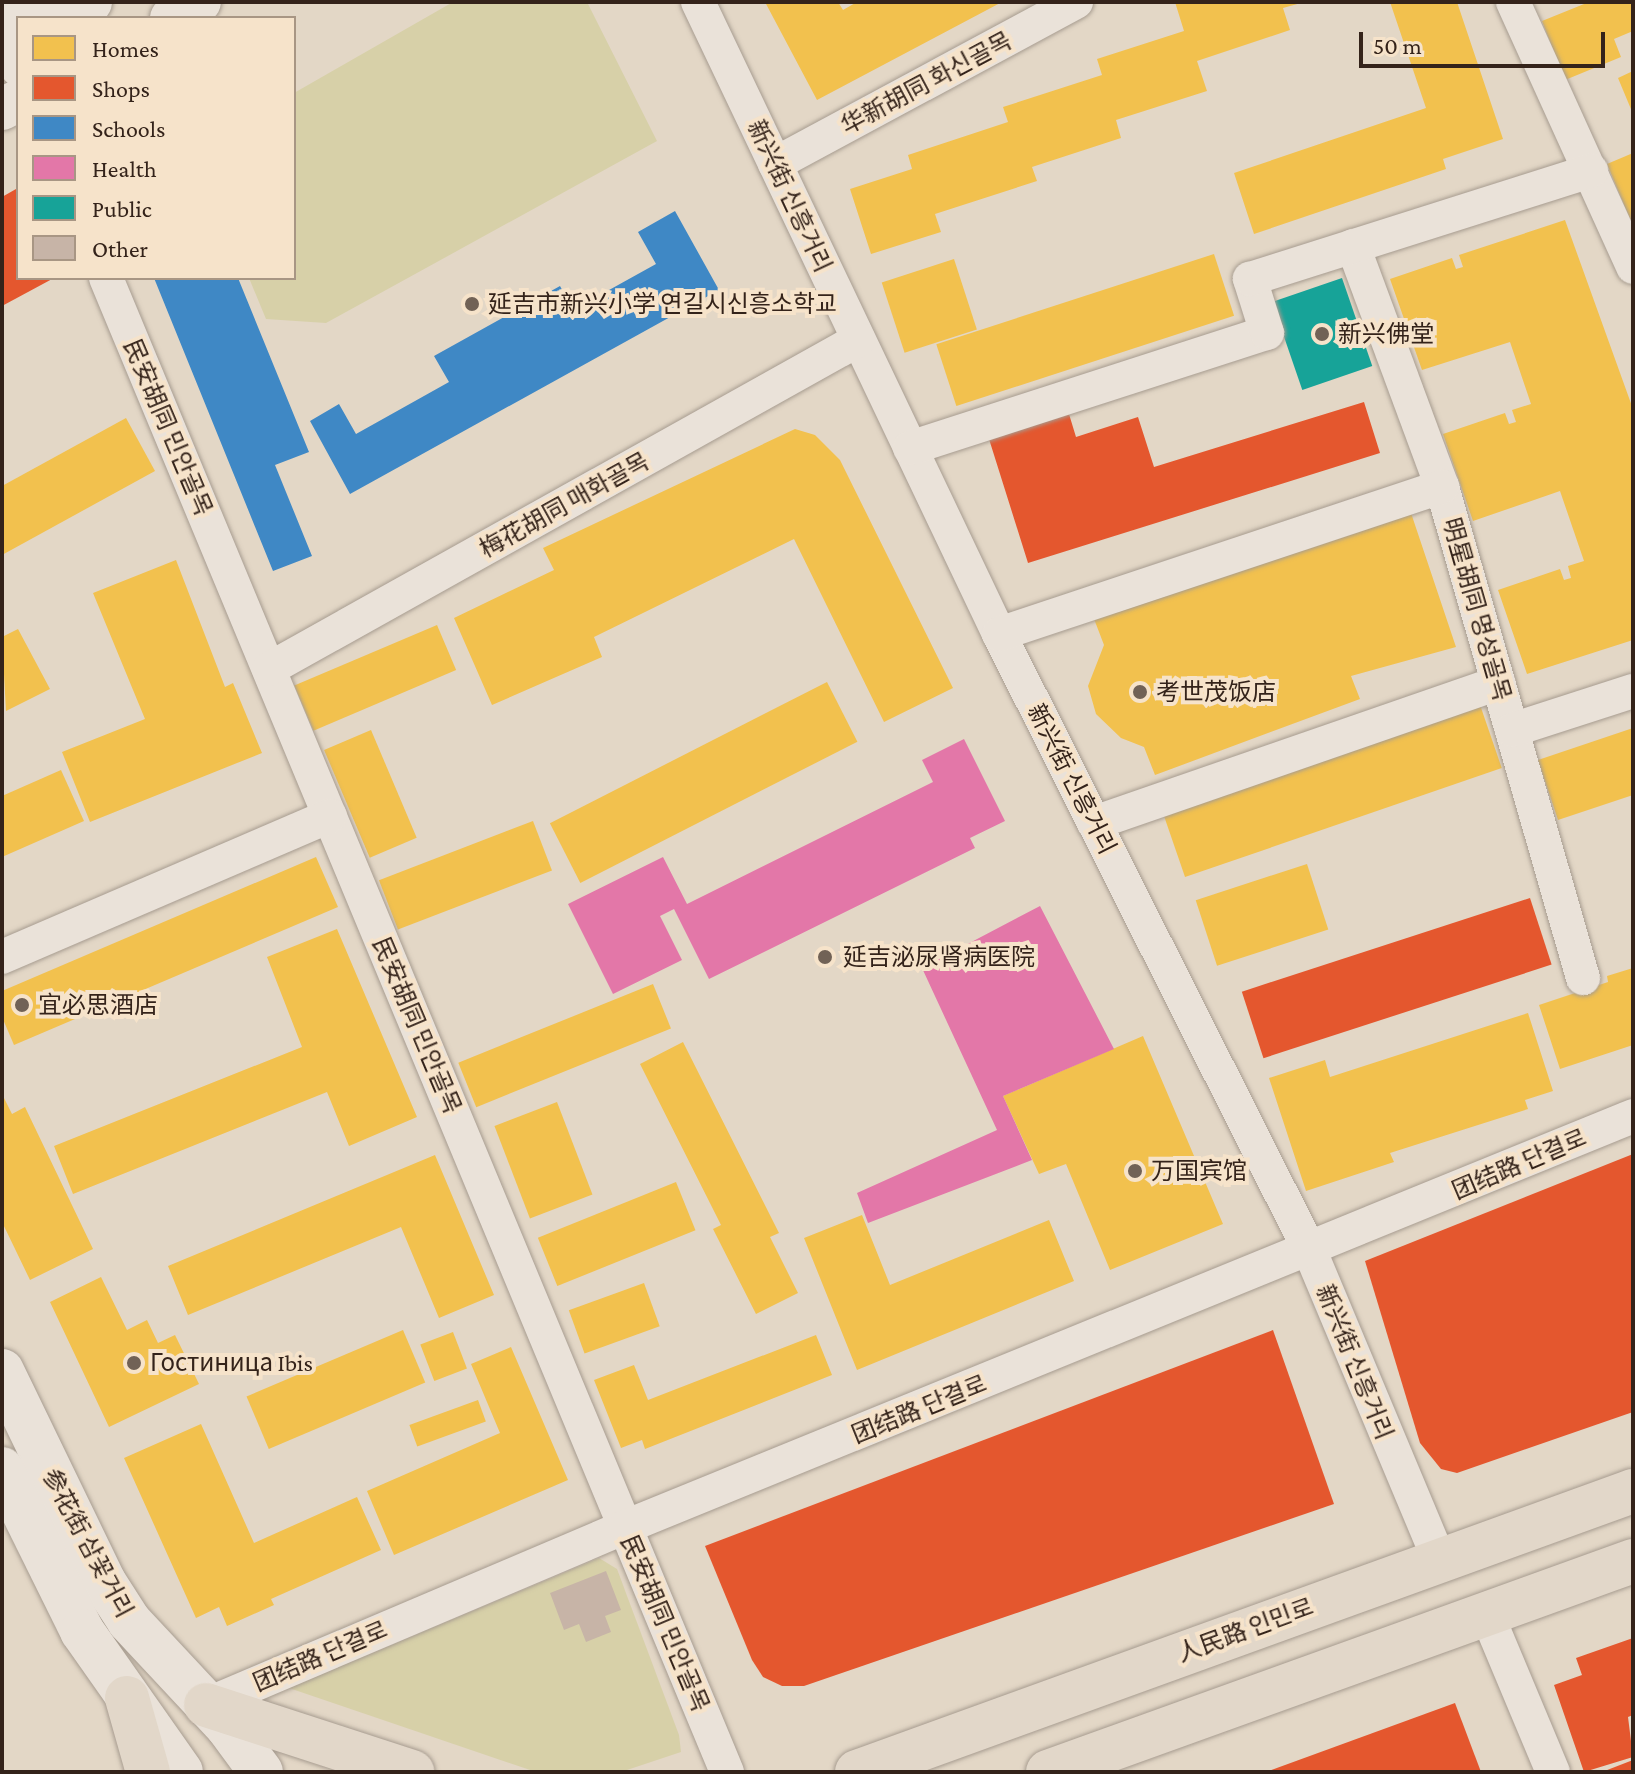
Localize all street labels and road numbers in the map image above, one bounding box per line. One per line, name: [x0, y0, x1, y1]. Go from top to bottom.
street label: 华新胡同 화신골목: [836, 26, 1016, 140]
street label: 新兴街 신흥거리: [742, 115, 838, 277]
street label: 民安胡同 민안골목: [118, 334, 218, 520]
street label: 梅花胡同 매화골목: [474, 447, 654, 563]
street label: 明星胡同 명성골목: [1437, 514, 1517, 704]
street label: 新兴街 신흥거리: [1022, 699, 1122, 859]
street label: 民安胡同 민안골목: [367, 932, 467, 1118]
street label: 团结路 단결로: [1448, 1123, 1590, 1205]
street label: 新兴街 신흥거리: [1311, 1280, 1399, 1444]
street label: 团结路 단결로: [847, 1369, 991, 1449]
street label: 参花街 삼꽃거리: [37, 1463, 139, 1623]
street label: 民安胡同 민안골목: [615, 1530, 715, 1716]
street label: 人民路 인민로: [1173, 1592, 1317, 1668]
street label: 团结路 단결로: [249, 1615, 391, 1697]

